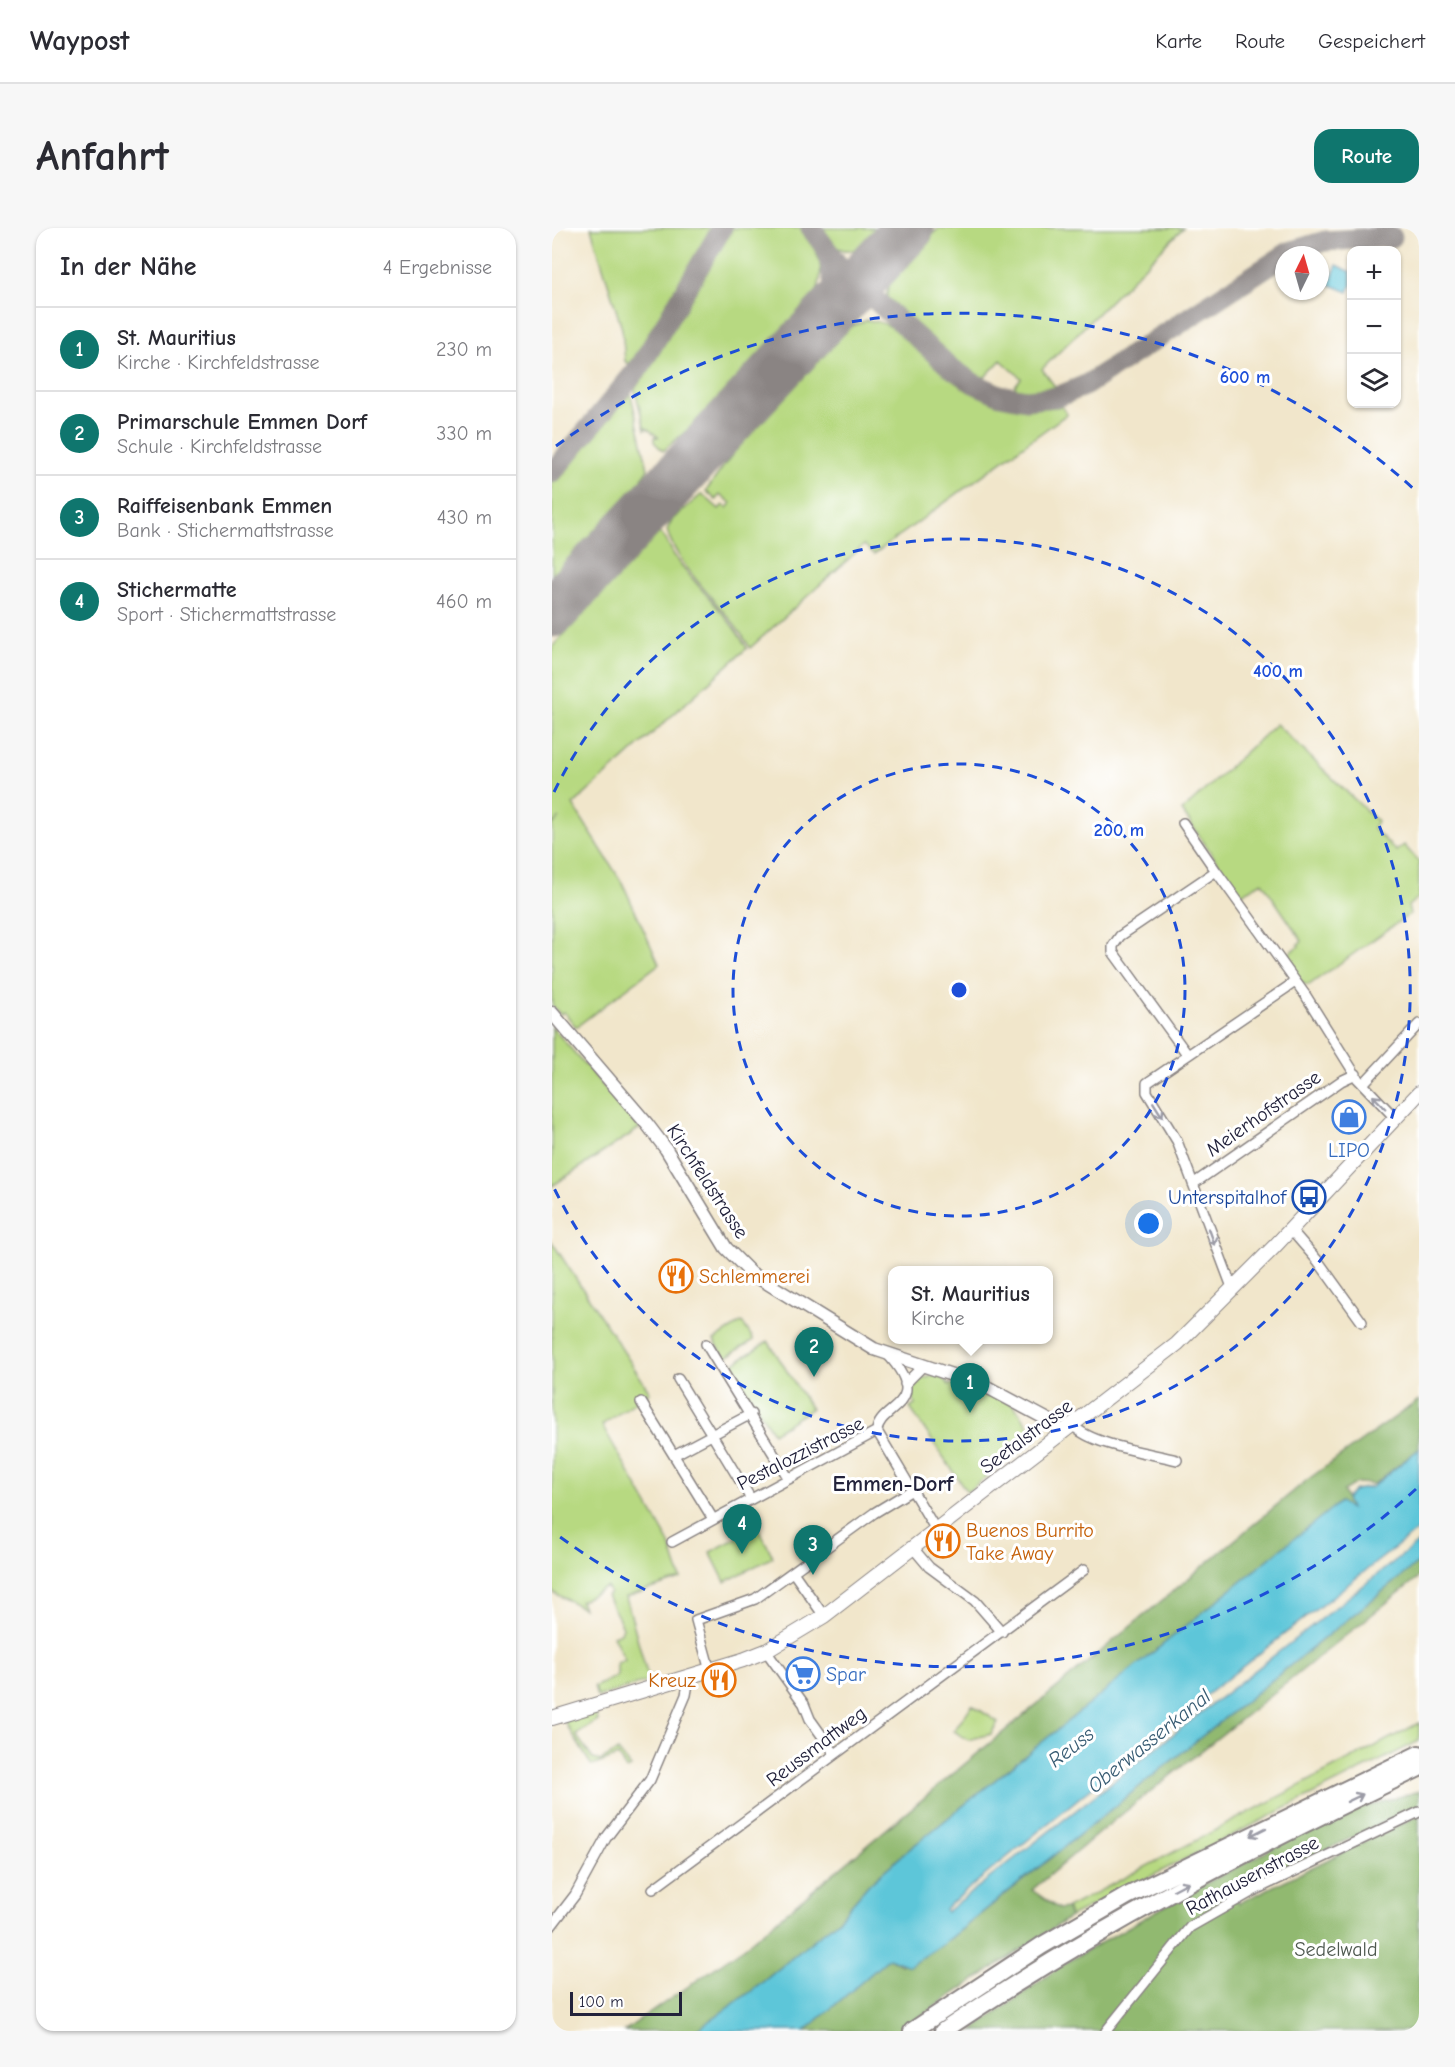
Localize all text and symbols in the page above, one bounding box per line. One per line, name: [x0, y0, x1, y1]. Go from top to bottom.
text: Waypost: [30, 25, 130, 57]
text: Karte: [1155, 29, 1202, 53]
text: Route: [1235, 29, 1285, 53]
text: Gespeichert: [1318, 29, 1425, 53]
button: Route: [1314, 129, 1419, 183]
text: Anfahrt: [36, 132, 169, 181]
north arrow: [1275, 246, 1329, 300]
map controls: [1347, 246, 1401, 408]
button: +: [1347, 246, 1401, 300]
text: In der Nähe: [60, 252, 197, 282]
text: 4 Ergebnisse: [383, 256, 492, 279]
button: −: [1347, 300, 1401, 354]
text: St. Mauritius: [117, 325, 236, 351]
text: 1: [76, 338, 83, 361]
text: 230 m: [436, 338, 492, 361]
text: Kirche · Kirchfeldstrasse: [117, 351, 320, 374]
button: layers: [1347, 354, 1401, 408]
text: 600 m: [1220, 367, 1270, 388]
text: Primarschule Emmen Dorf: [117, 409, 367, 435]
text: 2: [75, 422, 84, 445]
text: 330 m: [436, 422, 492, 445]
text: Schule · Kirchfeldstrasse: [117, 435, 322, 458]
text: Raiffeisenbank Emmen: [117, 493, 332, 519]
text: 3: [75, 506, 84, 529]
text: 430 m: [437, 506, 492, 529]
text: Bank · Stichermattstrasse: [117, 519, 334, 542]
text: Stichermatte: [117, 577, 237, 603]
text: 4: [75, 590, 84, 613]
text: 460 m: [436, 590, 492, 613]
text: Sport · Stichermattstrasse: [117, 603, 336, 626]
text: 400 m: [1253, 661, 1303, 682]
text: 200 m: [1094, 820, 1144, 841]
centre of rings: [949, 980, 969, 1000]
street label: Meierhofstrasse: [1202, 1065, 1325, 1161]
one-way arrow: [1372, 1094, 1387, 1109]
shop icon: LIPO: [1331, 1099, 1367, 1135]
one-way arrow: [1153, 1101, 1165, 1118]
street label: Kirchfeldstrasse: [662, 1120, 753, 1243]
place label: LIPO: [1328, 1139, 1370, 1162]
bus stop icon: Unterspitalhof: [1291, 1179, 1327, 1215]
place label: Unterspitalhof: [1168, 1186, 1287, 1209]
your location: [1134, 1209, 1163, 1238]
one-way arrow: [1207, 1227, 1218, 1246]
restaurant icon: Schlemmerei: [658, 1258, 694, 1294]
place label: Schlemmerei: [699, 1265, 810, 1288]
popup: [888, 1266, 1053, 1344]
text: St. Mauritius: [911, 1281, 1030, 1307]
text: Kirche: [911, 1307, 965, 1330]
pin: 2: [794, 1328, 834, 1377]
pin: 1: [950, 1364, 990, 1413]
street label: Seetalstrasse: [976, 1394, 1077, 1479]
street label: Pestalozzistrasse: [733, 1412, 867, 1495]
district label: Emmen-Dorf: [833, 1471, 954, 1497]
pin: 4: [722, 1504, 762, 1554]
place label: Buenos Burrito Take Away: [966, 1519, 1094, 1565]
restaurant icon: Buenos Burrito Take Away: [925, 1523, 961, 1559]
pin: 3: [794, 1526, 832, 1575]
supermarket icon: Spar: [785, 1656, 821, 1692]
restaurant icon: Kreuz: [701, 1662, 737, 1698]
place label: Spar: [826, 1663, 866, 1686]
place label: Kreuz: [648, 1669, 696, 1692]
water label: Oberwasserkanal: [1083, 1684, 1216, 1798]
street label: Reussmattweg: [762, 1701, 871, 1791]
water label: Reuss: [1043, 1722, 1099, 1772]
one-way arrow: [1346, 1792, 1364, 1804]
one-way arrow: [1249, 1826, 1267, 1838]
street label: Rathausenstrasse: [1182, 1831, 1322, 1920]
one-way arrow: [1172, 1880, 1189, 1892]
park label: Sedelwald: [1295, 1938, 1377, 1961]
scale bar: [570, 1989, 682, 2016]
text: 100 m: [579, 1993, 623, 2011]

